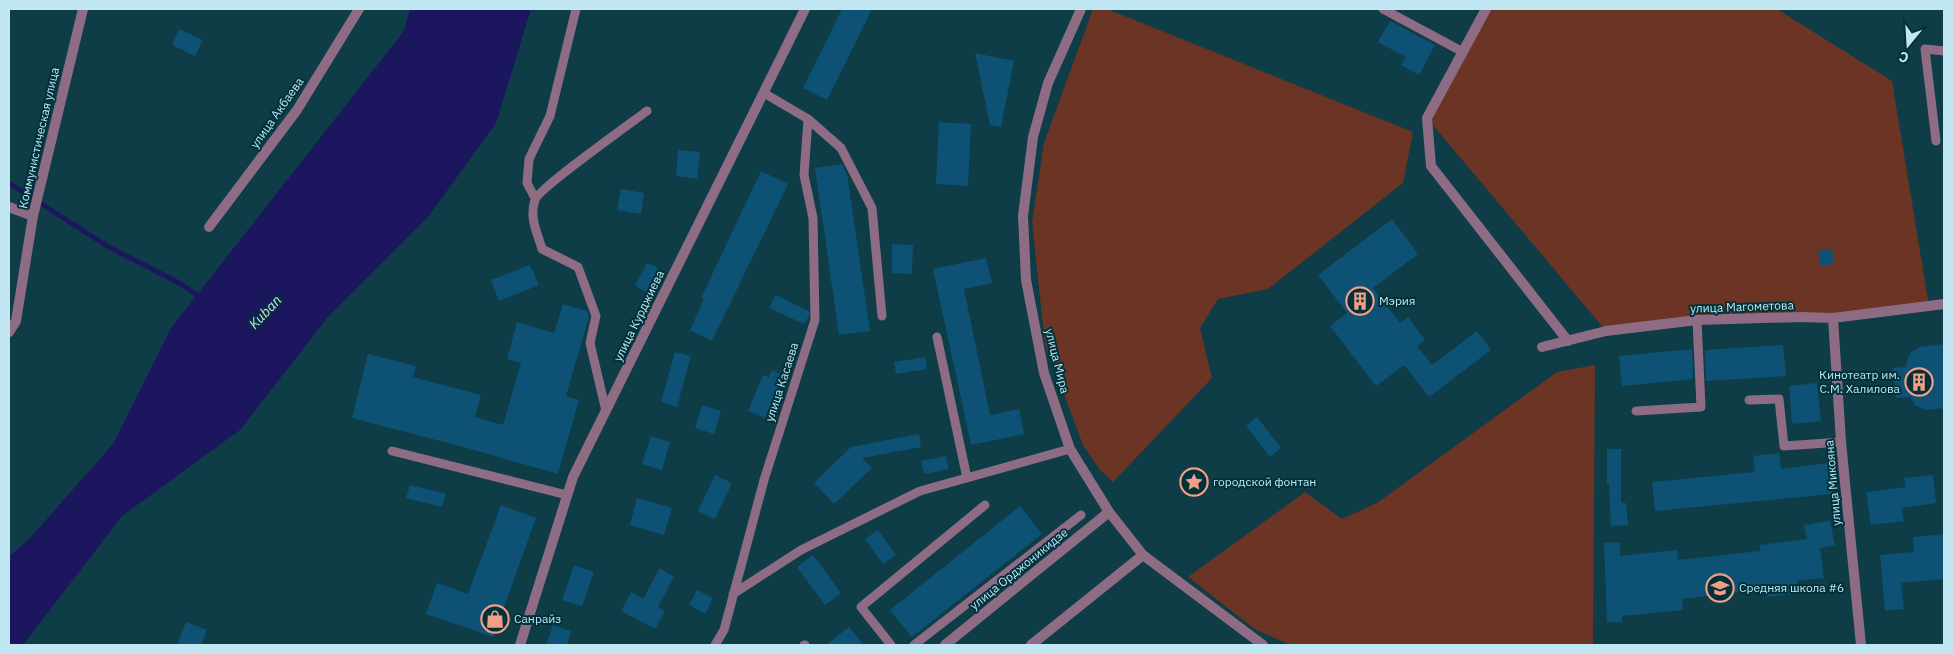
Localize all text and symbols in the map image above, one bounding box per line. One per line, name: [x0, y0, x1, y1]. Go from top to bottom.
north arrow: [1883, 20, 1933, 70]
text: С: [1897, 47, 1911, 67]
street label: Коммунистическая улица: [15, 65, 62, 210]
street label: улица Акбаева: [247, 74, 307, 151]
street label: улица Курджиева: [610, 267, 667, 364]
building icon: Мэрия: [1345, 286, 1375, 316]
water label: Kuban: [245, 291, 285, 333]
place label: Мэрия: [1379, 293, 1415, 308]
street label: улица Магометова: [1690, 297, 1795, 316]
street label: улица Мира: [1042, 327, 1073, 395]
street label: улица Касаева: [762, 340, 802, 423]
place label: Кинотеатр им. С.М. Халилова: [1819, 367, 1901, 396]
building icon: Кинотеатр им. С.М. Халилова: [1904, 367, 1934, 397]
street label: улица Микояна: [1821, 439, 1844, 526]
place icon: городской фонтан: [1179, 467, 1209, 497]
place label: городской фонтан: [1213, 474, 1316, 489]
street label: улица Орджоникидзе: [967, 524, 1071, 613]
school or university icon: Средняя школа #6: [1705, 573, 1735, 603]
place label: Средняя школа #6: [1739, 580, 1844, 595]
shop icon: Санрайз: [480, 604, 510, 634]
place label: Санрайз: [514, 611, 561, 626]

